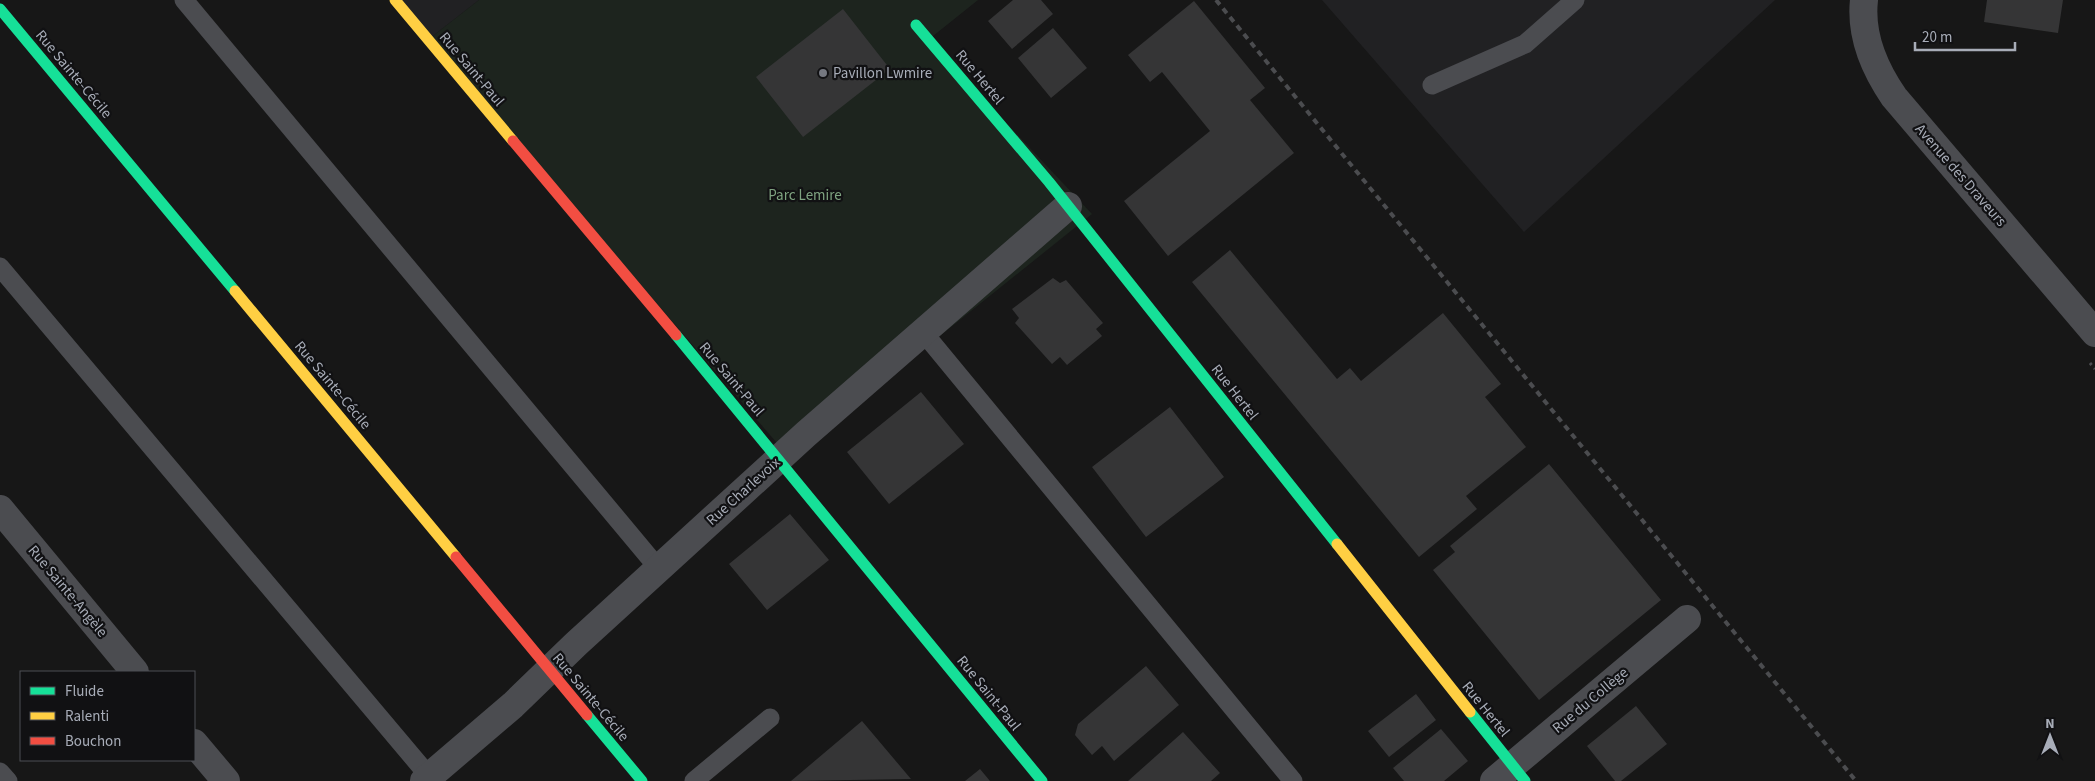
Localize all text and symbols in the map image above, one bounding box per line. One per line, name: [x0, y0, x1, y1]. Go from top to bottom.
scale bar: [1915, 20, 2015, 52]
street label: Rue Sainte-Cécile: [30, 26, 117, 123]
text: 20 m: [1922, 27, 1952, 48]
street label: Rue Saint-Paul: [434, 28, 509, 111]
street label: Rue Hertel: [950, 45, 1009, 109]
place label: Pavillon Lwmire: [833, 63, 932, 84]
marker: Pavillon Lwmire: [817, 67, 829, 79]
street label: Avenue des Draveurs: [1910, 119, 2011, 231]
park label: Parc Lemire: [768, 185, 842, 206]
street label: Rue Sainte-Cécile: [289, 337, 376, 434]
street label: Rue Saint-Paul: [694, 338, 769, 421]
street label: Rue Hertel: [1206, 360, 1263, 425]
street label: Rue Charlevoix: [702, 452, 785, 530]
street label: Rue Sainte-Angèle: [23, 541, 112, 642]
street label: Rue Sainte-Cécile: [547, 649, 634, 746]
street label: Rue Saint-Paul: [952, 651, 1026, 736]
street label: Rue du Collège: [1548, 662, 1633, 738]
legend: [20, 671, 195, 761]
street label: Rue Hertel: [1457, 677, 1515, 742]
text: Fluide: [65, 681, 104, 702]
text: Ralenti: [65, 706, 109, 727]
north arrow: [2025, 711, 2075, 761]
text: N: [2045, 714, 2055, 734]
text: Bouchon: [65, 731, 121, 752]

